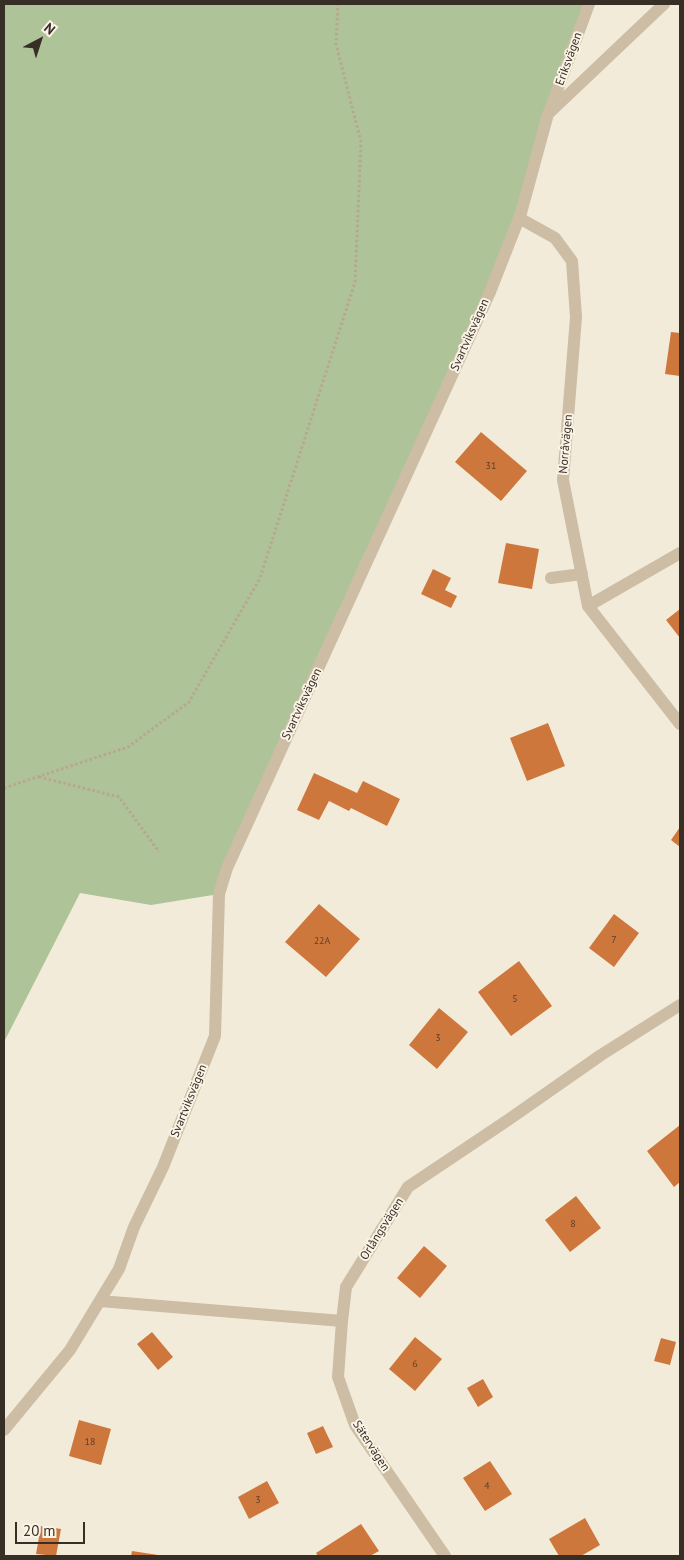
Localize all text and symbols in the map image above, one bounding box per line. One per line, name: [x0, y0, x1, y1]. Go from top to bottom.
north arrow: [15, 15, 65, 65]
text: N: [40, 19, 59, 38]
street label: Eriksvägen: [553, 31, 585, 87]
street label: Svartviksvägen: [448, 297, 492, 373]
street label: Norråvägen: [556, 414, 576, 474]
house number: 31: [486, 460, 496, 472]
street label: Svartviksvägen: [279, 666, 325, 742]
house number: 7: [611, 934, 617, 946]
house number: 22A: [314, 935, 330, 947]
house number: 5: [512, 993, 518, 1005]
house number: 3: [435, 1032, 441, 1044]
street label: Svartviksvägen: [168, 1062, 210, 1140]
street label: Orlångsvägen: [357, 1195, 407, 1263]
house number: 8: [570, 1218, 576, 1230]
house number: 6: [412, 1358, 418, 1370]
street label: Sätervägen: [349, 1418, 393, 1474]
house number: 18: [85, 1436, 95, 1448]
house number: 4: [484, 1480, 490, 1492]
house number: 3: [255, 1494, 261, 1506]
scale bar: [18, 1512, 88, 1544]
text: 20 m: [23, 1521, 56, 1540]

